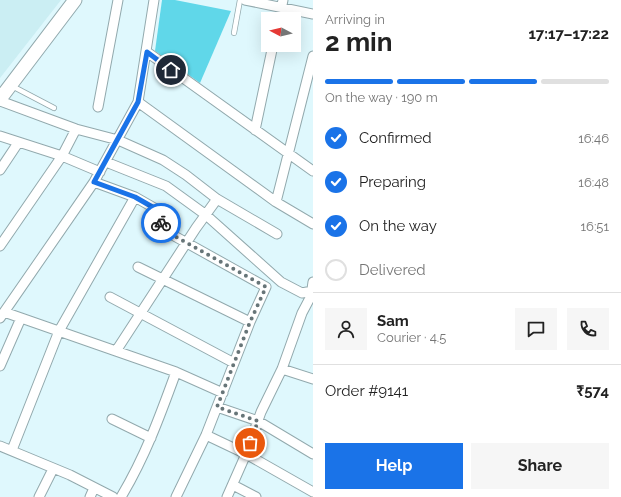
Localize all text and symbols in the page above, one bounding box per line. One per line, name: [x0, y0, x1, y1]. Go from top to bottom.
north arrow: [261, 12, 301, 52]
map controls: [261, 12, 301, 52]
text: Arriving in: [325, 12, 385, 27]
text: 17:17–17:22: [528, 25, 609, 43]
text: 2 min: [325, 27, 392, 57]
pin: [154, 53, 188, 87]
icon: home: [160, 59, 182, 81]
text: On the way · 190 m: [325, 90, 438, 105]
icon: check: [325, 127, 347, 149]
text: Confirmed: [359, 129, 432, 147]
text: 16:46: [578, 131, 609, 146]
icon: check: [325, 171, 347, 193]
text: Preparing: [359, 173, 426, 191]
text: 16:48: [578, 175, 609, 190]
courier: [141, 203, 181, 243]
icon: bike: [150, 212, 172, 234]
icon: check: [325, 215, 347, 237]
text: On the way: [359, 217, 437, 235]
text: 16:51: [581, 219, 609, 234]
text: Delivered: [359, 261, 426, 279]
button: person: [325, 308, 367, 350]
button: chat: [515, 308, 557, 350]
button: phone: [567, 308, 609, 350]
text: Sam: [377, 312, 409, 330]
text: Courier · 4.5: [377, 330, 446, 345]
text: Order #9141: [325, 382, 408, 400]
text: ₹574: [576, 382, 609, 400]
pin: [233, 426, 267, 460]
icon: bag: [239, 432, 261, 454]
button: Help: [325, 443, 463, 489]
button: Share: [471, 443, 609, 489]

